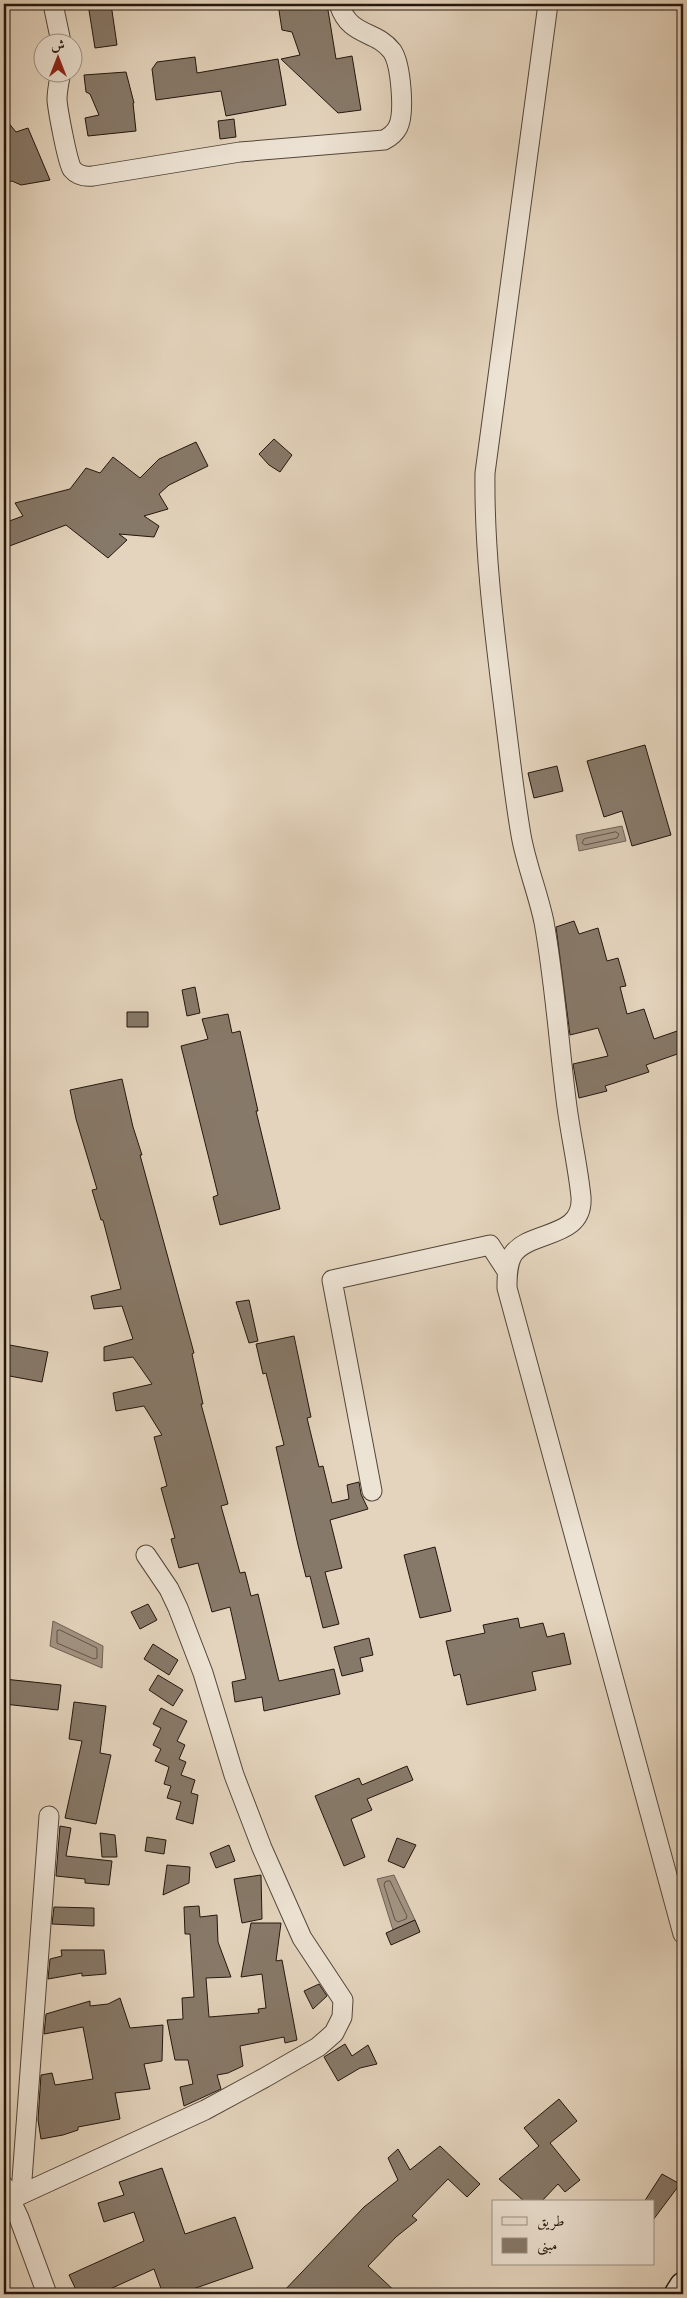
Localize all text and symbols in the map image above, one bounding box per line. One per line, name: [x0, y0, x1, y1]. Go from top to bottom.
north arrow: [32, 32, 82, 82]
text: ش: [51, 37, 65, 55]
legend: [492, 2200, 654, 2266]
text: طريق: [537, 2212, 564, 2231]
text: مبنى: [537, 2236, 557, 2256]

